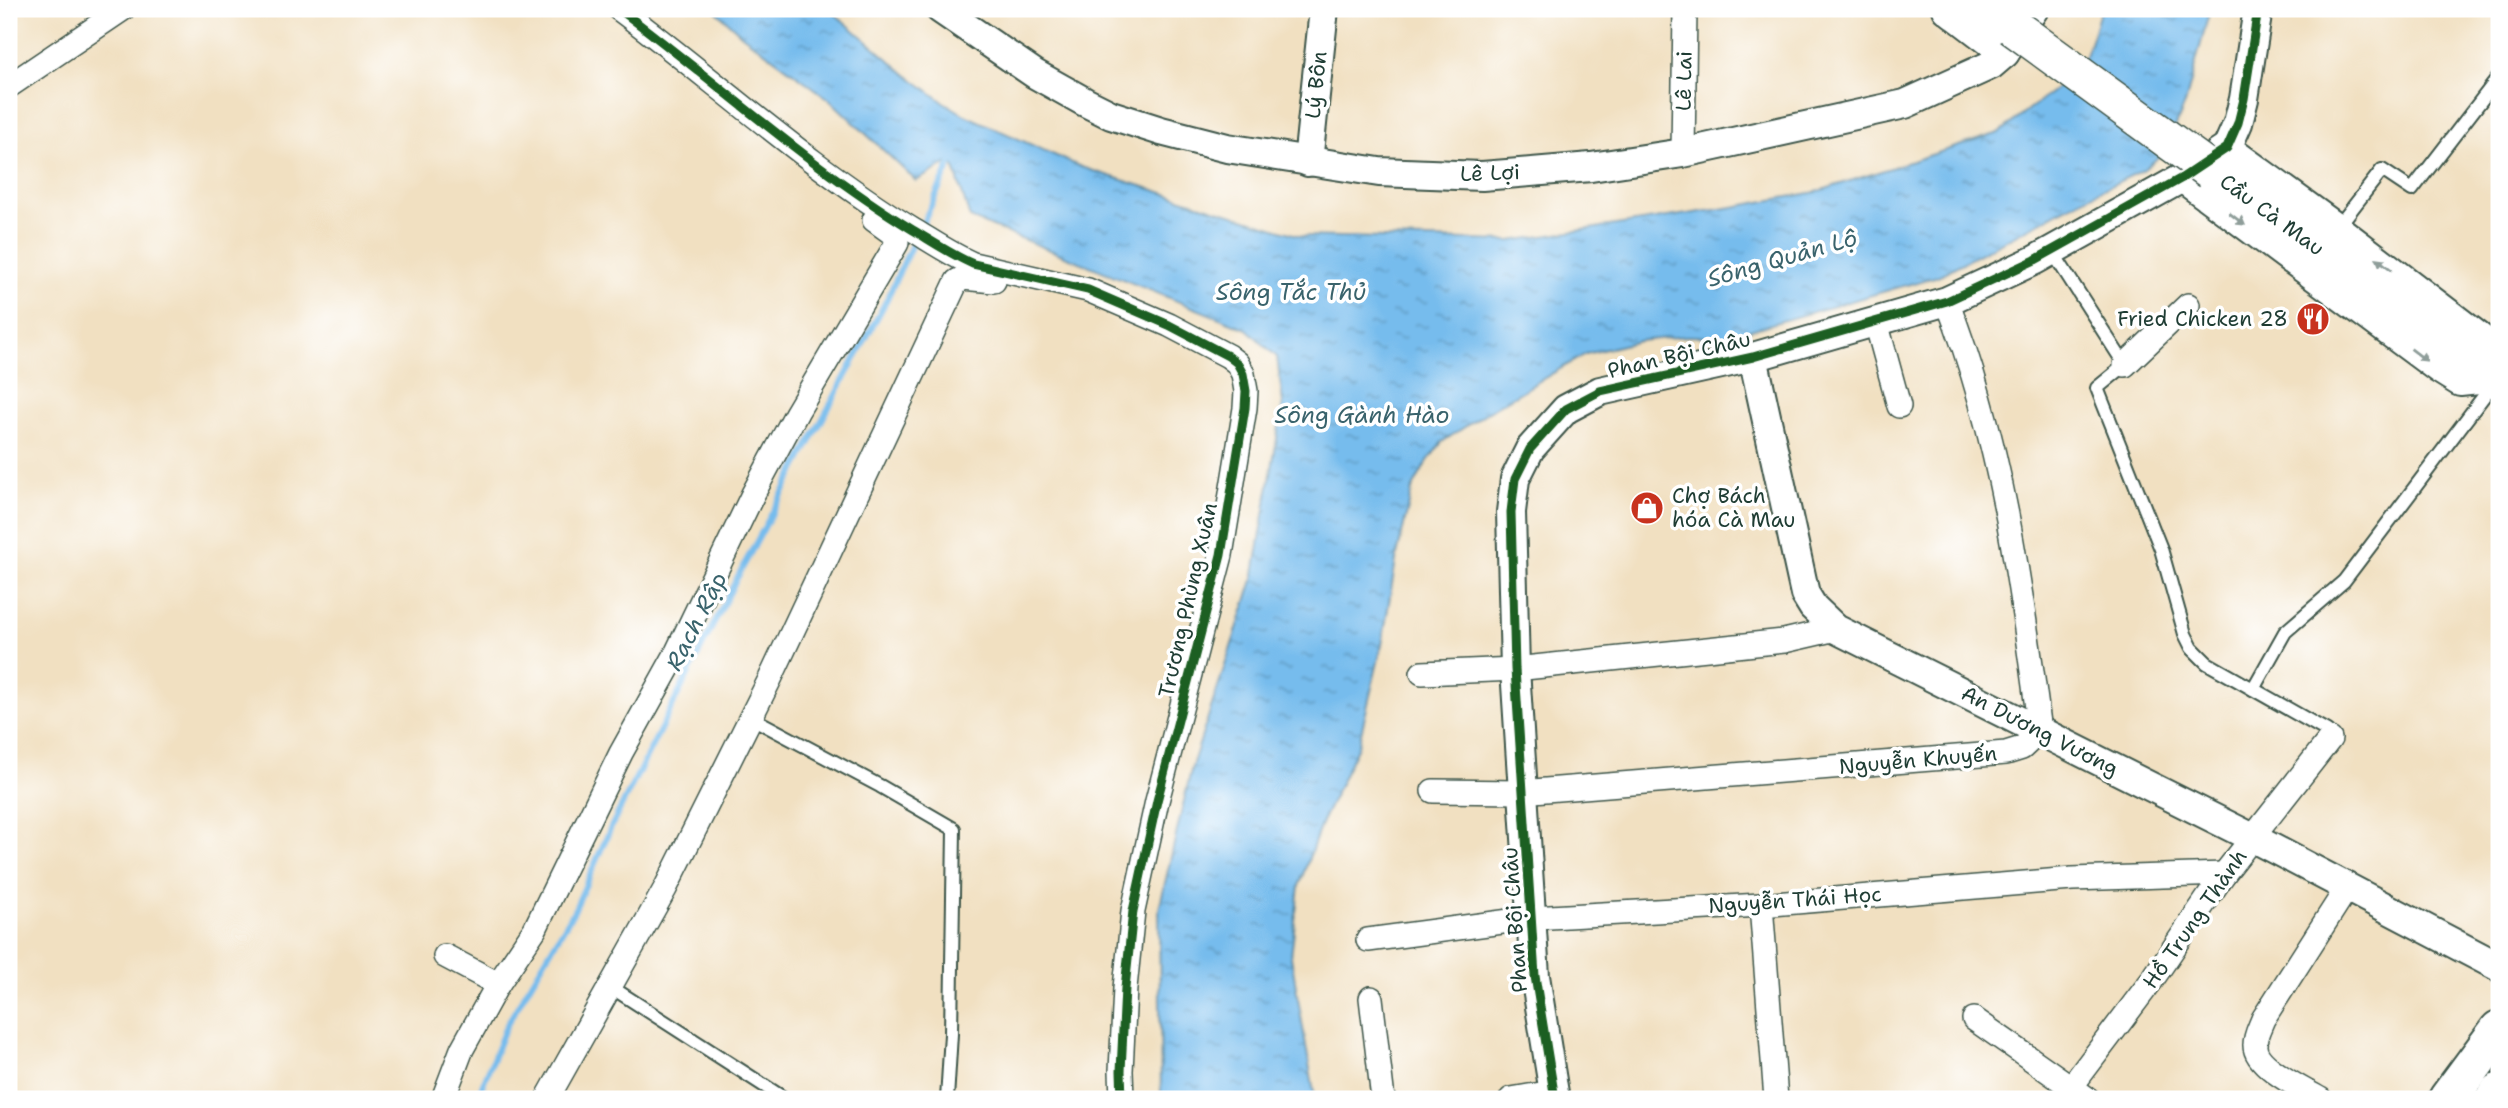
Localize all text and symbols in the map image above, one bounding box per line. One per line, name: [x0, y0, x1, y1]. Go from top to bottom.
street label: Lý Bôn: [1299, 50, 1333, 120]
street label: Lê Lai: [1669, 51, 1699, 111]
street label: Lê Lợi: [1459, 158, 1521, 188]
street label: Cầu Cà Mau: [2214, 168, 2330, 262]
one-way arrow: [2228, 211, 2246, 225]
water label: Sông Quản Lộ: [1704, 222, 1861, 294]
one-way arrow: [2375, 258, 2393, 272]
water label: Sông Tắc Thủ: [1216, 277, 1366, 307]
restaurant icon: Fried Chicken 28: [2294, 300, 2332, 338]
place label: Fried Chicken 28: [2117, 305, 2288, 333]
street label: Phan Bội Châu: [1605, 325, 1753, 385]
one-way arrow: [2410, 347, 2428, 361]
water label: Sông Gành Hào: [1274, 400, 1450, 430]
place label: Chợ Bách hóa Cà Mau: [1672, 482, 1796, 534]
shop icon: Chợ Bách hóa Cà Mau: [1628, 489, 1666, 527]
street label: Trương Phùng Xuân: [1152, 500, 1224, 700]
water label: Rạch Rập: [658, 567, 734, 675]
street label: An Dương Vương: [1957, 679, 2123, 783]
street label: Nguyễn Khuyến: [1838, 739, 1998, 781]
street label: Hồ Trung Thành: [2136, 844, 2254, 994]
street label: Phan Bội Châu: [1496, 846, 1534, 994]
street label: Nguyễn Thái Học: [1707, 880, 1883, 920]

